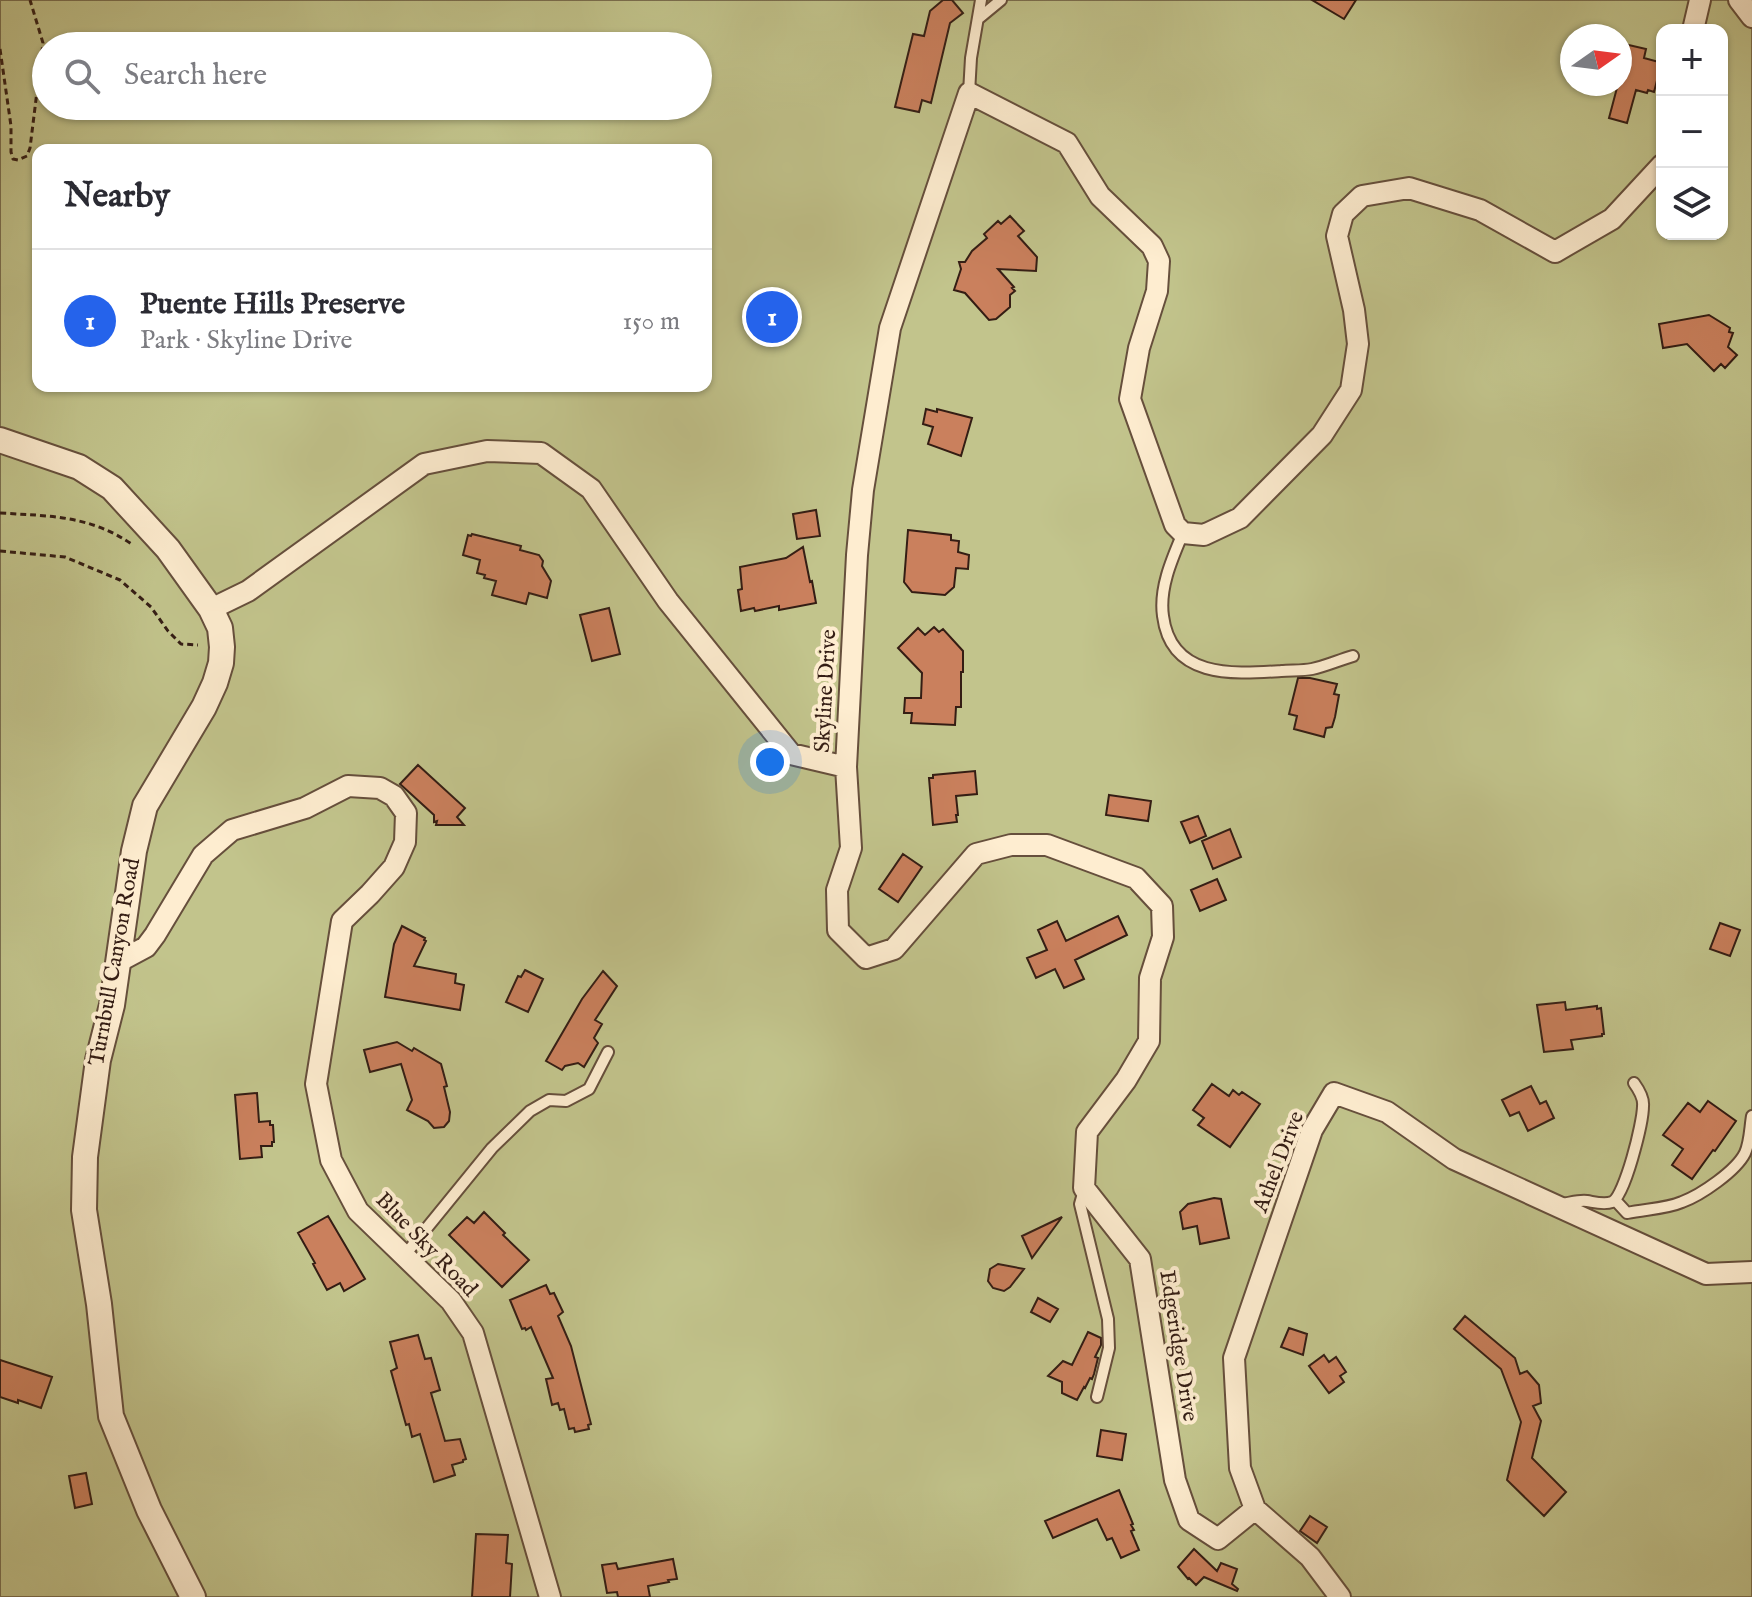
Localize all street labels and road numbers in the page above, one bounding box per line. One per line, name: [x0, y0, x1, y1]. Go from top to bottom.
street label: Skyline Drive: [809, 629, 843, 753]
street label: Turnbull Canyon Road: [83, 856, 147, 1068]
street label: Athel Drive: [1247, 1107, 1311, 1218]
street label: Blue Sky Road: [369, 1187, 483, 1304]
street label: Edgeridge Drive: [1152, 1268, 1204, 1424]

